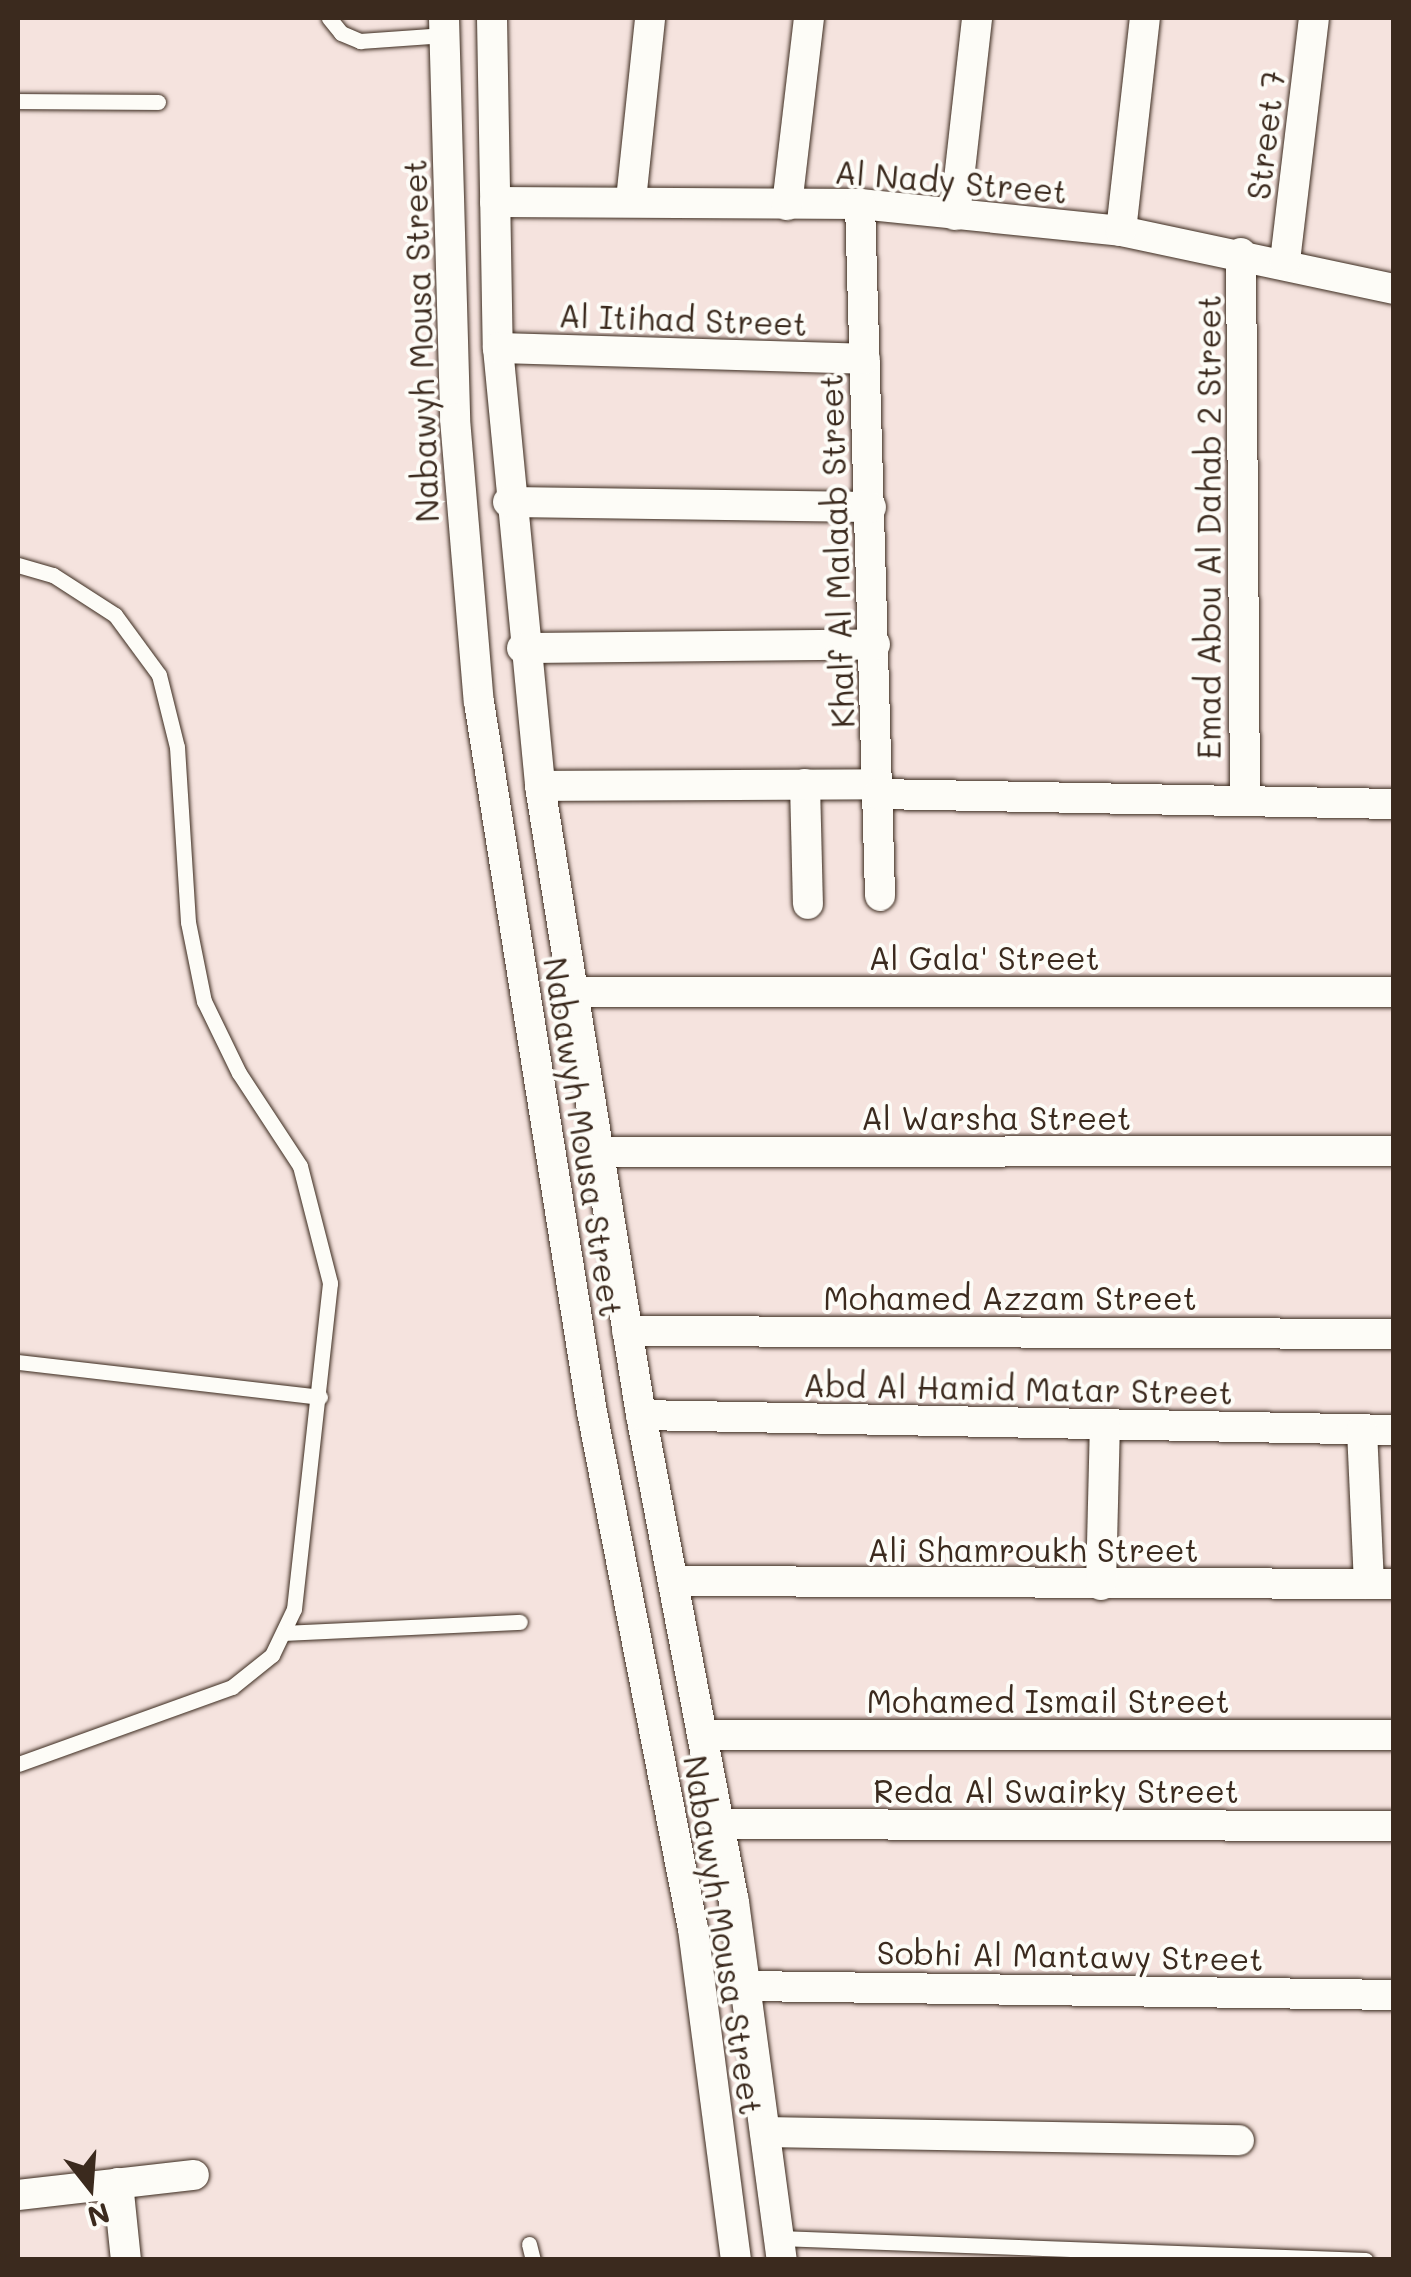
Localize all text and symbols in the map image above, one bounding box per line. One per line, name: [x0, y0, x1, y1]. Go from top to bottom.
street label: Street 7: [1238, 68, 1292, 202]
street label: Al Nady Street: [833, 152, 1069, 210]
street label: Nabawyh Mousa Street: [394, 159, 446, 523]
street label: Al Itihad Street: [558, 295, 808, 343]
street label: Emad Abou Al Dahab 2 Street: [1189, 295, 1227, 759]
street label: Khalf Al Malaab Street: [811, 373, 861, 729]
street label: Al Gala' Street: [868, 938, 1100, 976]
street label: Nabawyh Mousa Street: [537, 955, 631, 1319]
street label: Al Warsha Street: [861, 1098, 1131, 1136]
street label: Mohamed Azzam Street: [823, 1278, 1197, 1316]
street label: Abd Al Hamid Matar Street: [803, 1365, 1233, 1411]
street label: Ali Shamroukh Street: [867, 1530, 1199, 1568]
street label: Mohamed Ismail Street: [866, 1681, 1230, 1719]
street label: Nabawyh Mousa Street: [677, 1753, 771, 2117]
street label: Reda Al Swairky Street: [873, 1771, 1239, 1809]
street label: Sobhi Al Mantawy Street: [876, 1932, 1264, 1978]
north arrow: [40, 2137, 140, 2237]
text: N: [83, 2195, 114, 2236]

